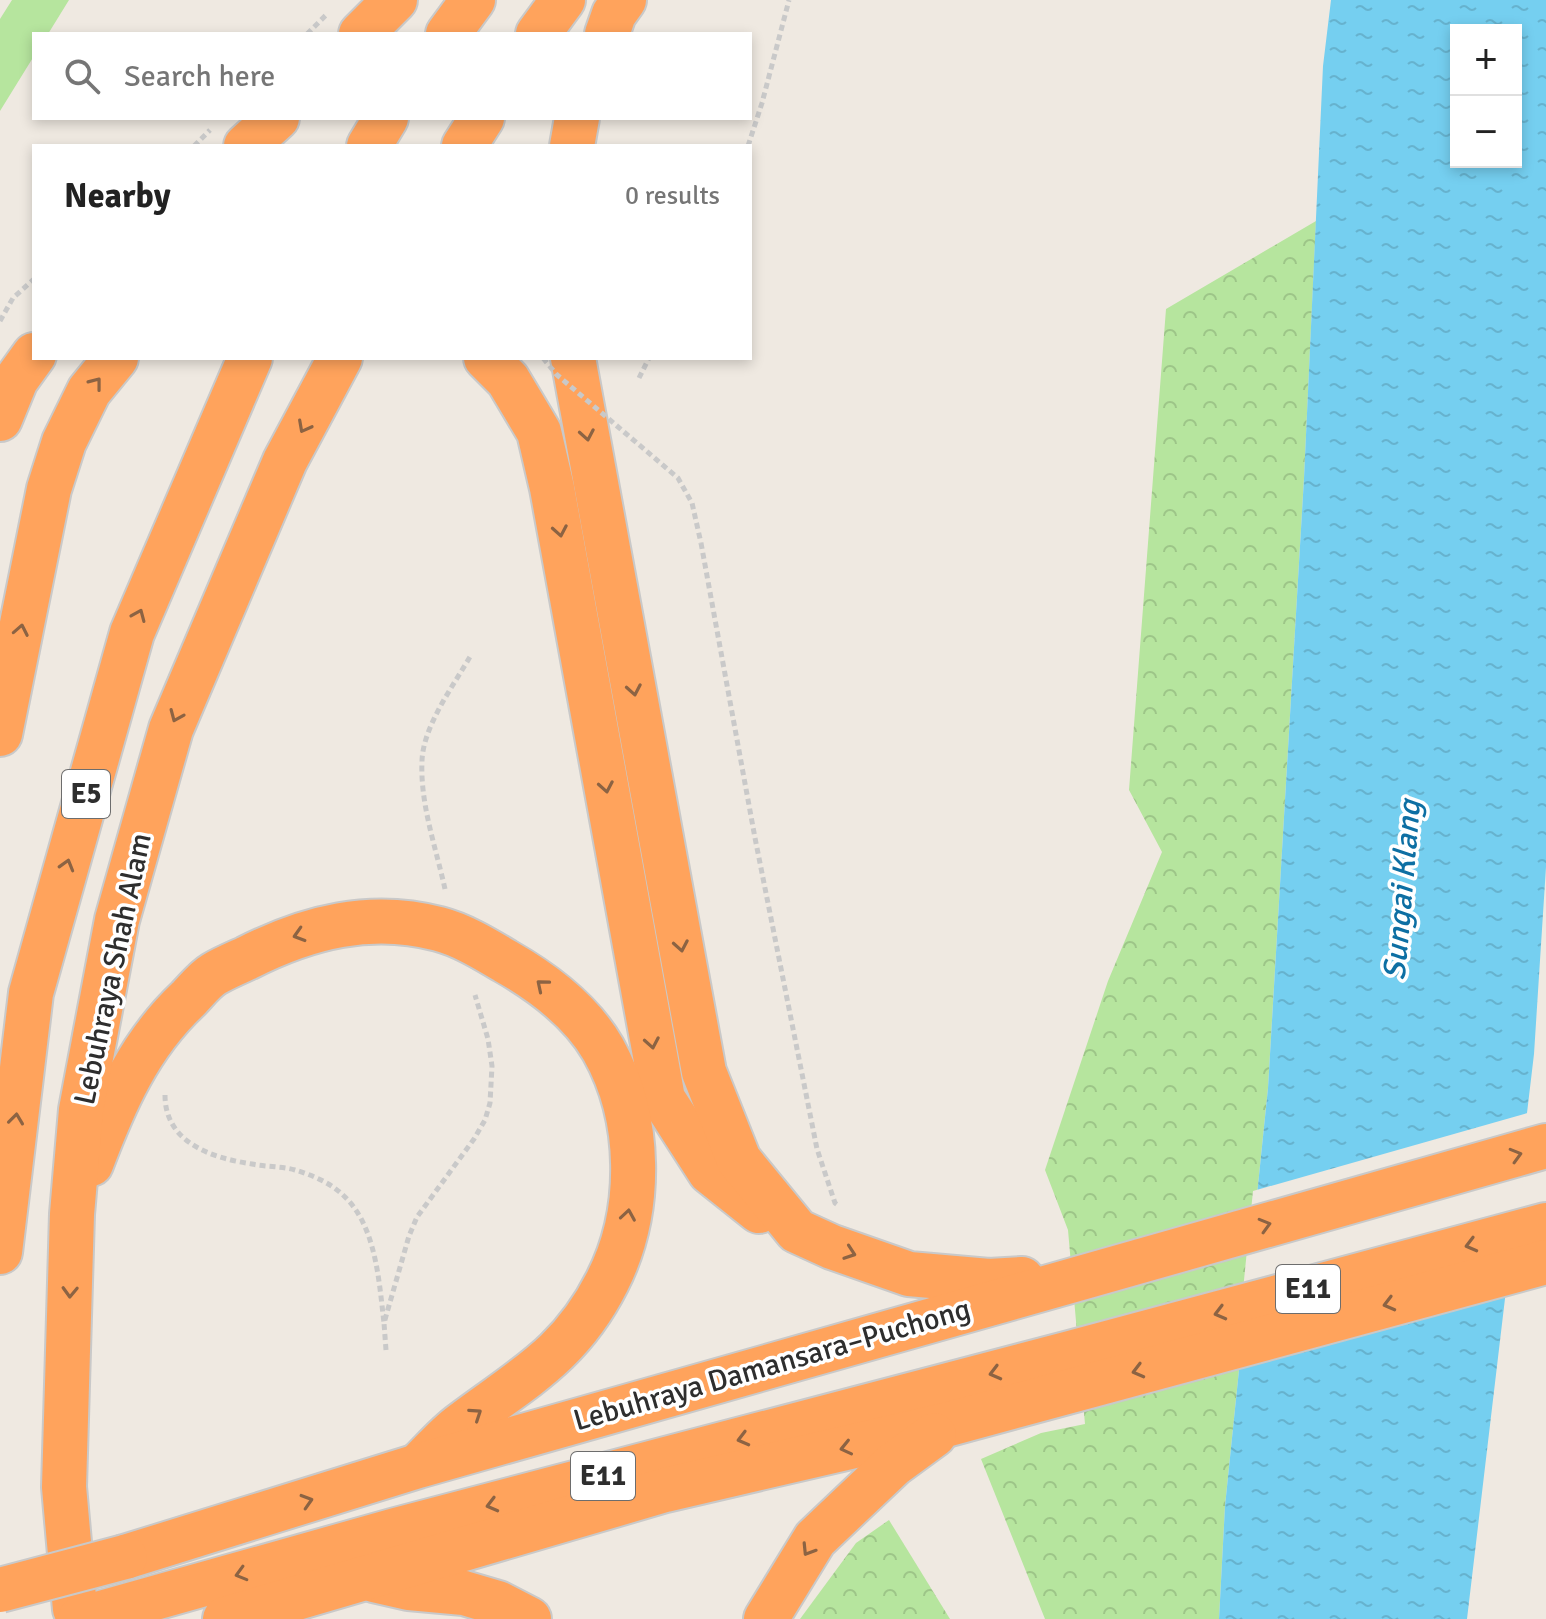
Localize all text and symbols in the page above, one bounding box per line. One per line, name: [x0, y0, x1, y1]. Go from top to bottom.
map controls: [1450, 24, 1522, 168]
button: +: [1450, 24, 1522, 96]
search box: [32, 32, 752, 120]
icon: search: [60, 54, 104, 98]
text: Search here: [124, 58, 275, 95]
button: −: [1450, 96, 1522, 168]
text: Nearby: [64, 175, 171, 217]
text: 0 results: [625, 180, 720, 212]
one-way arrow: [87, 377, 101, 392]
one-way arrow: [298, 419, 313, 433]
one-way arrow: [578, 428, 595, 441]
one-way arrow: [551, 524, 568, 538]
one-way arrow: [130, 609, 146, 623]
one-way arrow: [12, 623, 29, 637]
one-way arrow: [625, 684, 642, 697]
one-way arrow: [170, 708, 186, 722]
road number: E5: [62, 770, 110, 818]
one-way arrow: [597, 780, 614, 793]
water label: Sungai Klang: [1375, 796, 1429, 982]
street label: Lebuhraya Shah Alam: [66, 830, 160, 1108]
one-way arrow: [57, 858, 74, 872]
one-way arrow: [292, 926, 306, 942]
one-way arrow: [672, 939, 689, 953]
one-way arrow: [537, 980, 551, 995]
one-way arrow: [643, 1036, 660, 1049]
one-way arrow: [7, 1112, 24, 1125]
one-way arrow: [1508, 1148, 1522, 1164]
one-way arrow: [619, 1208, 636, 1222]
one-way arrow: [1258, 1218, 1272, 1234]
one-way arrow: [1464, 1236, 1478, 1252]
one-way arrow: [843, 1244, 857, 1260]
road number: E11: [1276, 1265, 1340, 1313]
one-way arrow: [61, 1286, 78, 1299]
street label: Lebuhraya Damansara–Puchong: [569, 1291, 975, 1439]
one-way arrow: [1383, 1295, 1397, 1312]
one-way arrow: [1213, 1304, 1227, 1320]
one-way arrow: [1132, 1362, 1146, 1378]
one-way arrow: [988, 1364, 1002, 1381]
one-way arrow: [467, 1409, 481, 1424]
one-way arrow: [737, 1430, 751, 1446]
one-way arrow: [840, 1439, 853, 1456]
road number: E11: [571, 1452, 635, 1500]
one-way arrow: [299, 1494, 313, 1510]
one-way arrow: [485, 1495, 499, 1512]
one-way arrow: [803, 1541, 818, 1556]
one-way arrow: [234, 1565, 248, 1581]

